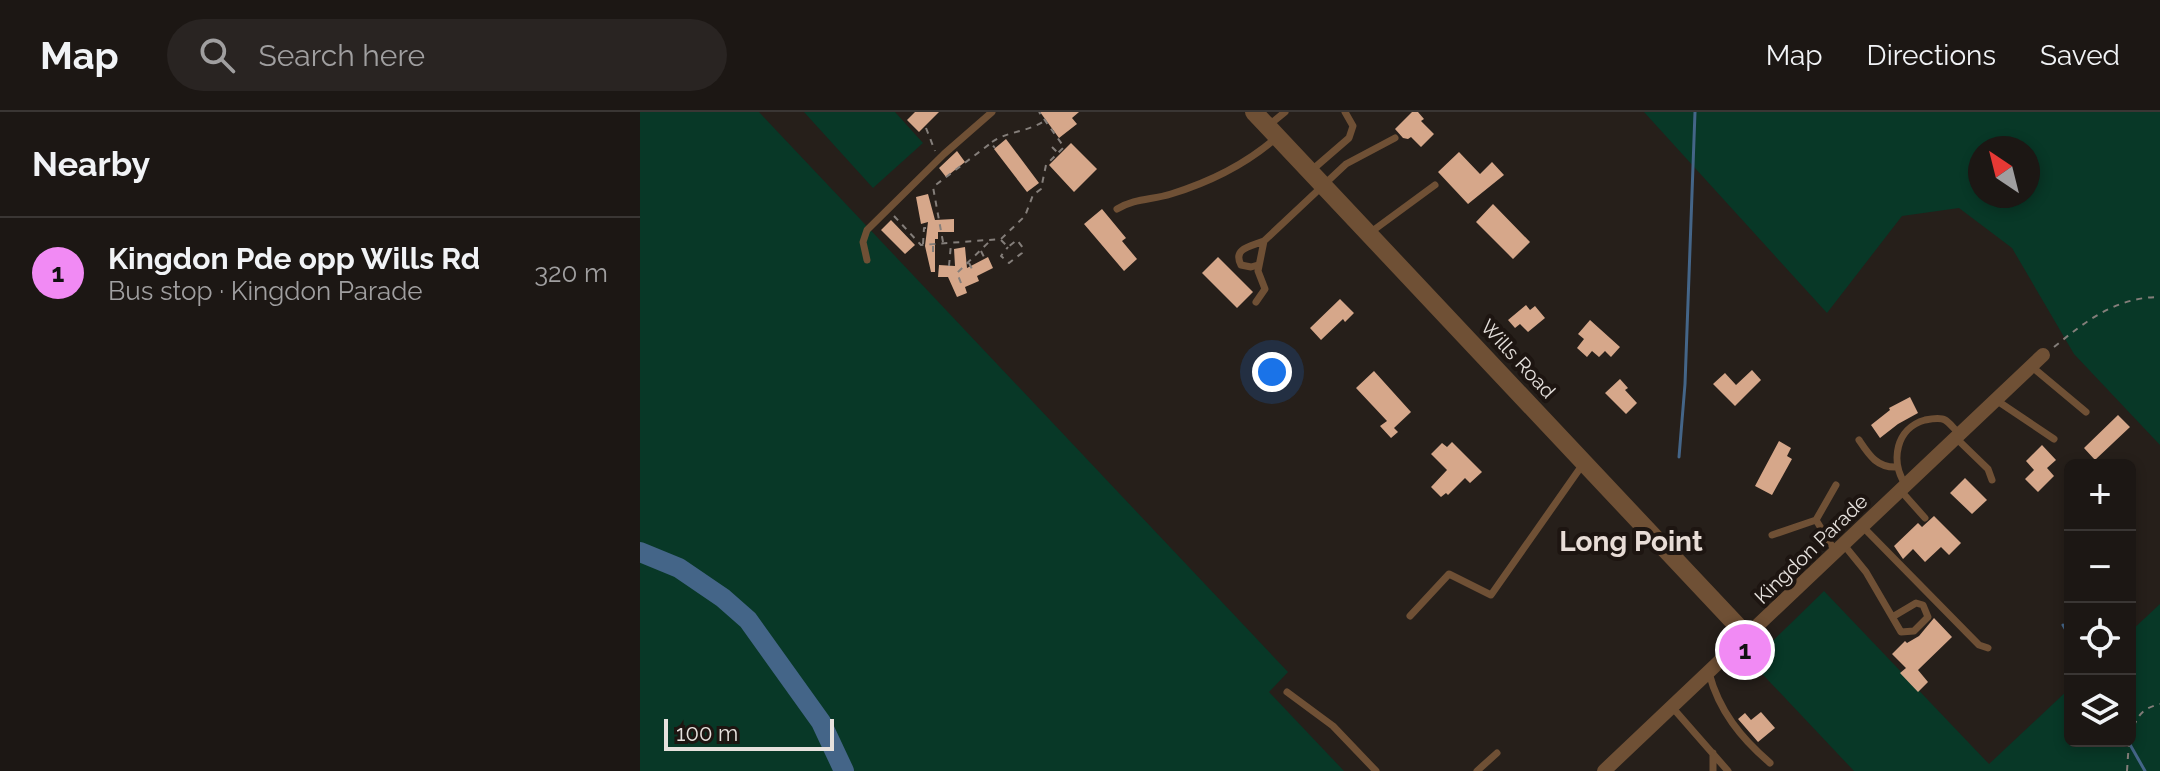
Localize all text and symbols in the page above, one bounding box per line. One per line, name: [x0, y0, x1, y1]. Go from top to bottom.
search box: [167, 19, 727, 91]
text: Map: [40, 33, 119, 78]
icon: search: [195, 33, 239, 77]
text: Search here: [259, 38, 425, 73]
text: Map: [1766, 39, 1823, 72]
text: Directions: [1867, 39, 1996, 72]
text: Saved: [2040, 39, 2120, 72]
north arrow: [1968, 136, 2040, 208]
text: Nearby: [32, 144, 150, 184]
text: Kingdon Pde opp Wills Rd: [108, 241, 480, 276]
text: 1: [52, 258, 64, 288]
text: 320 m: [534, 258, 608, 288]
text: Bus stop · Kingdon Parade: [108, 276, 423, 306]
street label: Wills Road: [1475, 315, 1561, 403]
your location: [1252, 352, 1292, 392]
map controls: [2064, 459, 2136, 747]
button: +: [2064, 459, 2136, 531]
street label: Kingdon Parade: [1750, 489, 1873, 609]
district label: Long Point: [1559, 525, 1703, 558]
button: −: [2064, 531, 2136, 603]
button: locate: [2064, 603, 2136, 675]
pin: 1: [1719, 620, 1771, 680]
button: layers: [2064, 675, 2136, 747]
scale bar: [664, 715, 834, 751]
text: 100 m: [676, 720, 738, 746]

